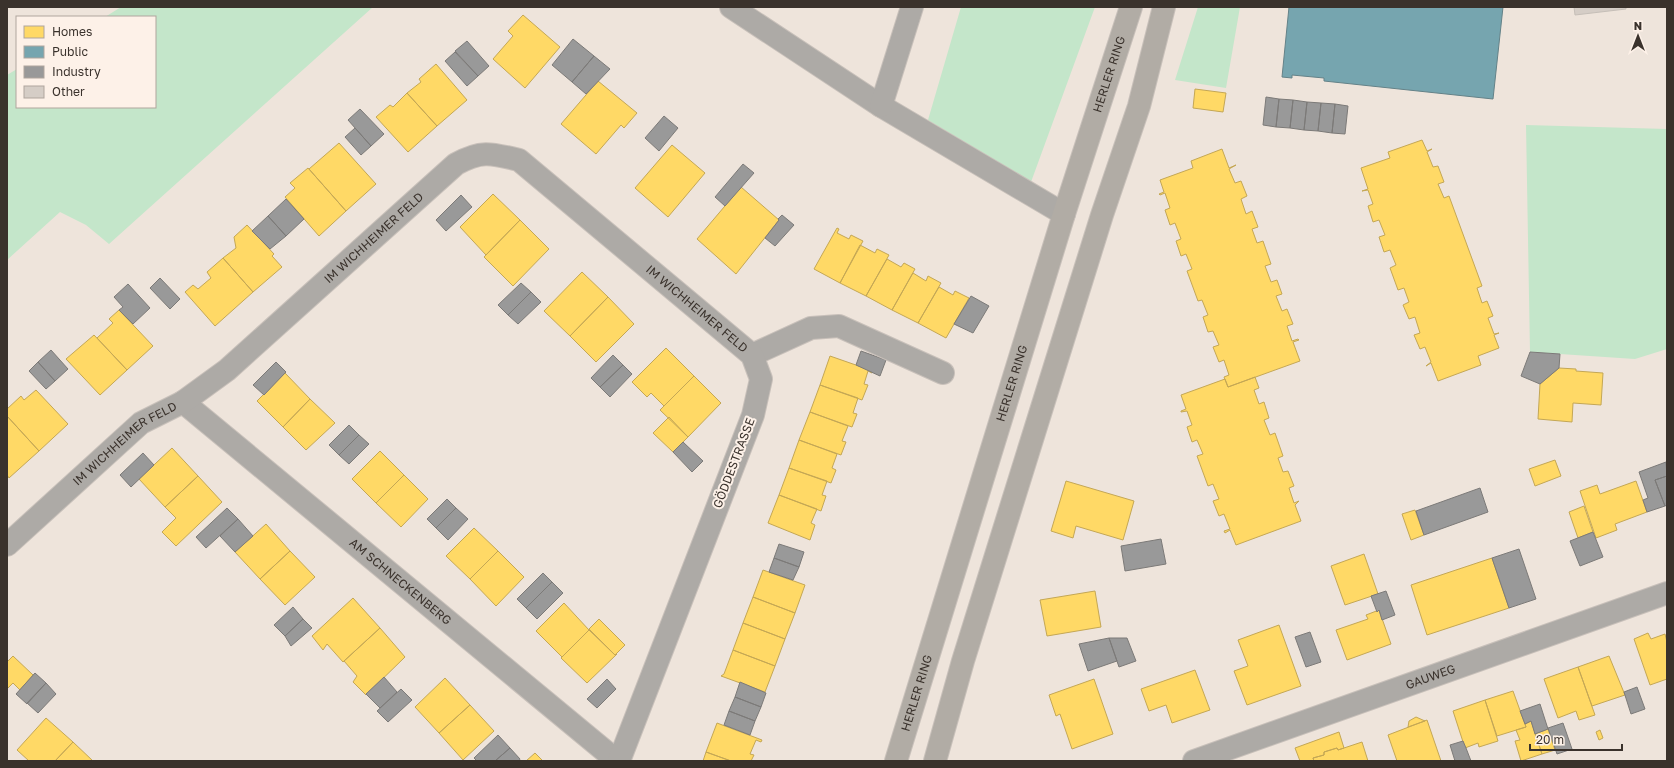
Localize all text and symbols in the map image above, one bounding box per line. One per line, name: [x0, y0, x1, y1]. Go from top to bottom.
legend: [16, 16, 156, 108]
north arrow: [1618, 16, 1658, 56]
text: N: [1634, 19, 1642, 32]
text: Homes: [52, 24, 92, 39]
street label: HERLER RING: [1089, 34, 1128, 114]
text: Public: [52, 44, 89, 59]
text: Industry: [52, 64, 101, 79]
text: Other: [52, 84, 85, 99]
street label: IM WICHHEIMER FELD: [321, 189, 426, 286]
street label: IM WICHHEIMER FELD: [643, 261, 751, 355]
street label: HERLER RING: [993, 343, 1030, 423]
street label: IM WICHHEIMER FELD: [69, 398, 179, 488]
street label: GÖDDESTRASSE: [709, 416, 758, 510]
street label: AM SCHNECKENBERG: [347, 535, 455, 628]
street label: HERLER RING: [898, 653, 935, 733]
street label: GAUWEG: [1403, 661, 1457, 692]
scale bar: [1530, 726, 1622, 752]
text: 20 m: [1536, 732, 1564, 747]

